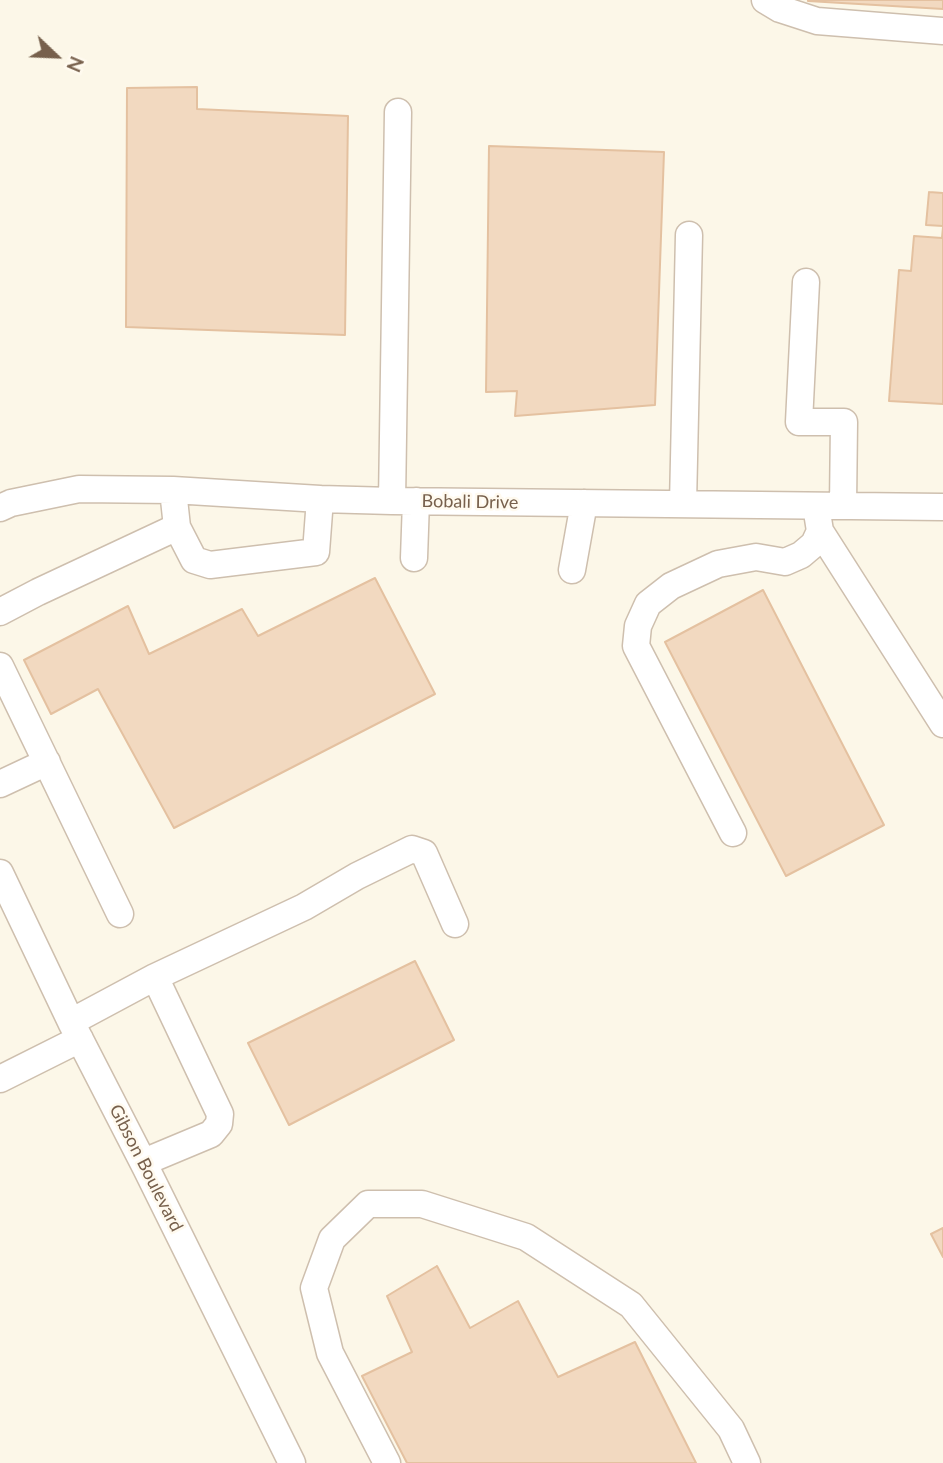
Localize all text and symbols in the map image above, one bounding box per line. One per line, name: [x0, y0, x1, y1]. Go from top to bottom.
north arrow: [21, 21, 91, 91]
text: N: [62, 53, 89, 76]
street label: Bobali Drive: [421, 490, 519, 514]
street label: Gibson Boulevard: [105, 1101, 187, 1235]

